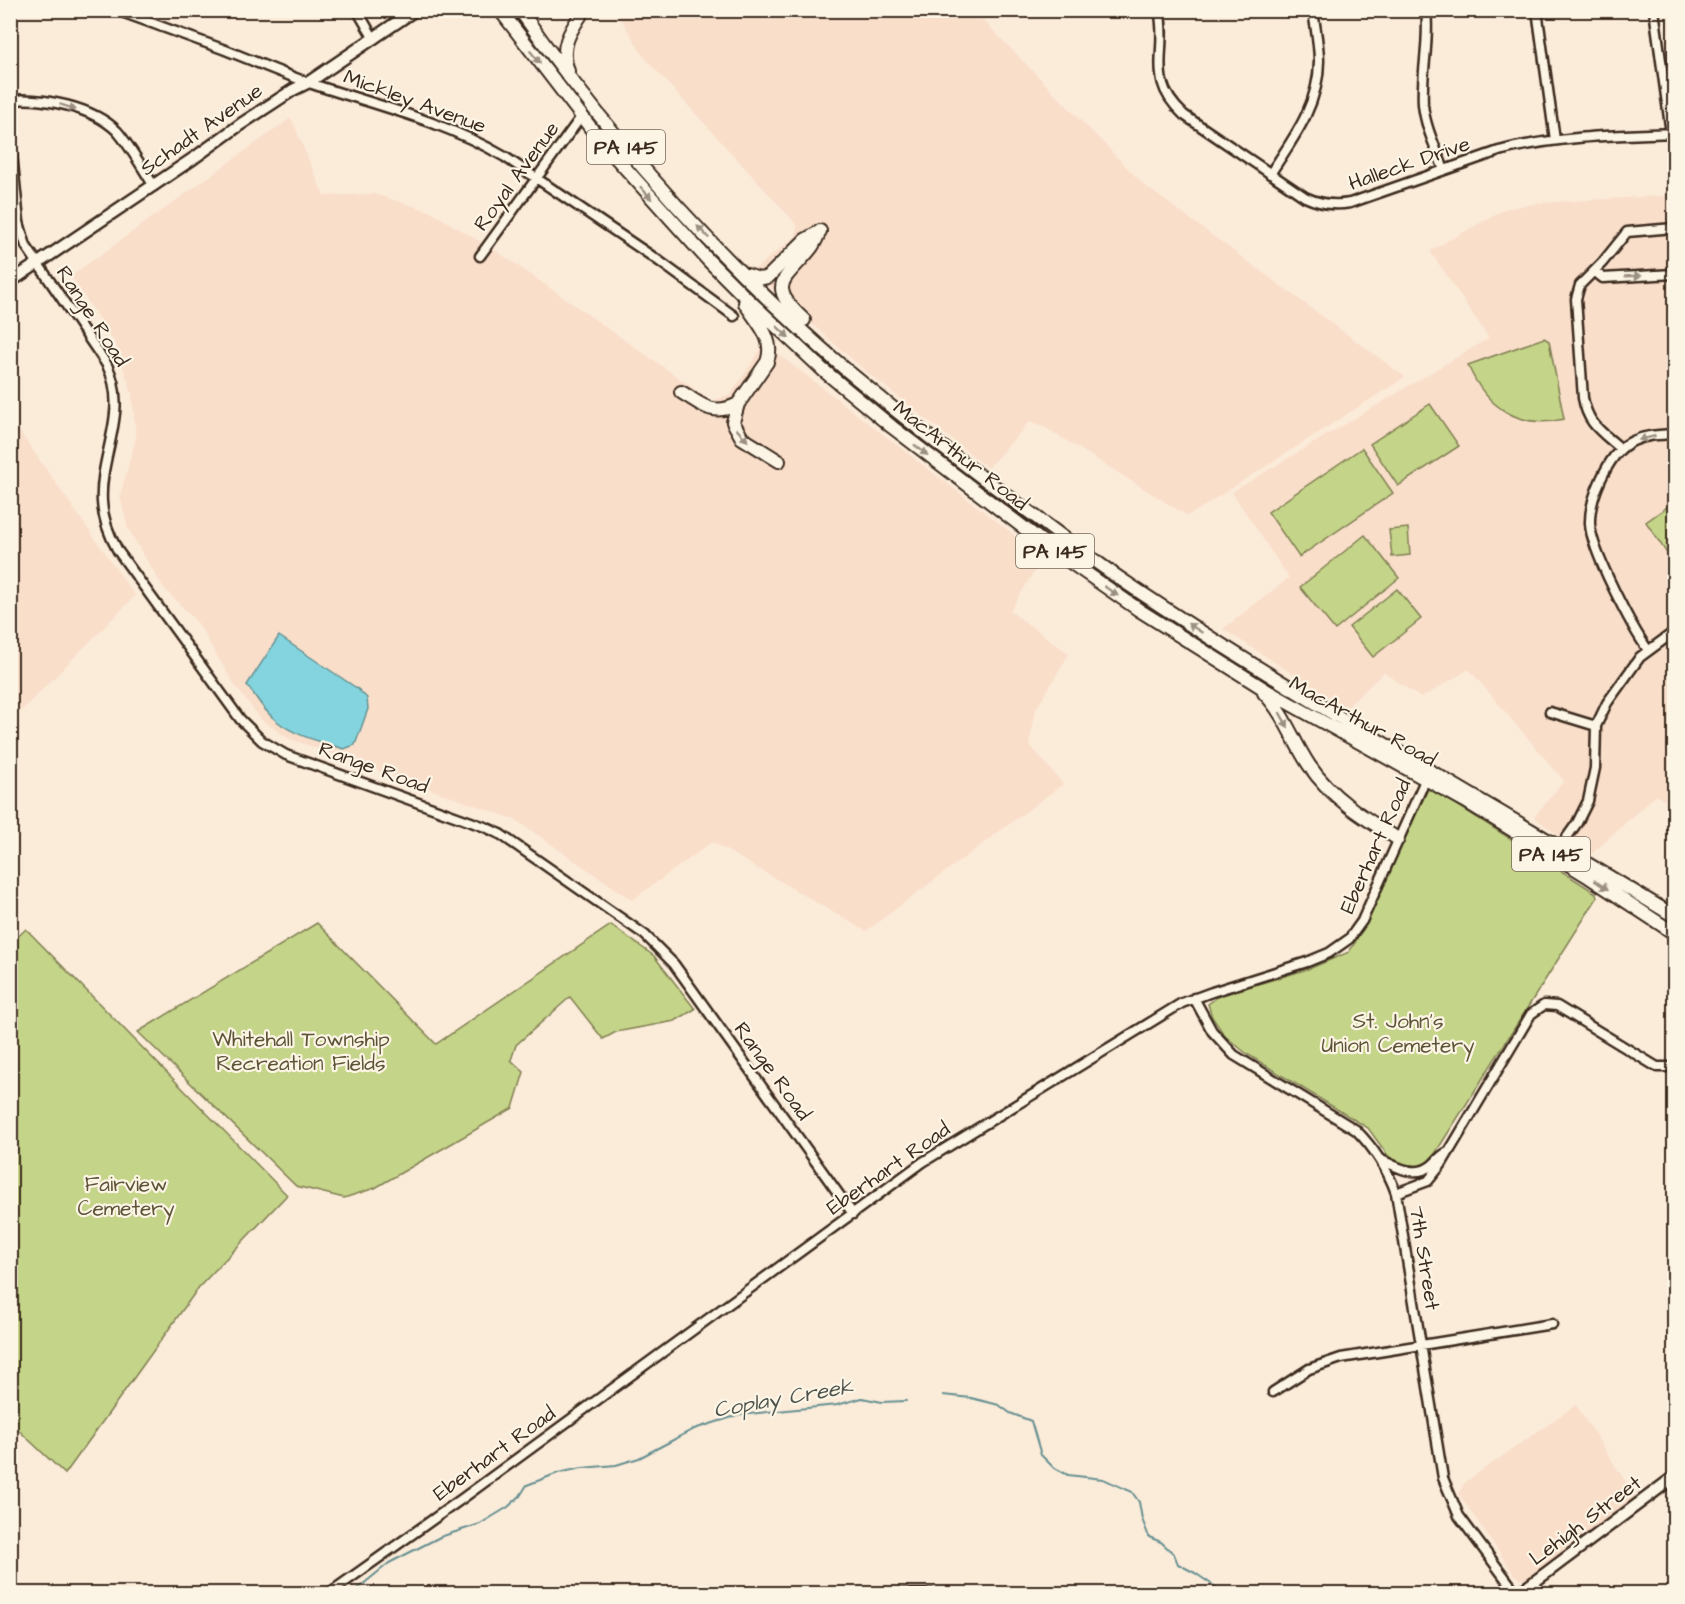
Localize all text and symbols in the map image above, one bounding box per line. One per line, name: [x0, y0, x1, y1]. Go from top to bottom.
one-way arrow: [529, 49, 542, 65]
street label: Mickley Avenue: [339, 62, 490, 143]
street label: Schadt Avenue: [134, 76, 268, 183]
one-way arrow: [59, 102, 77, 112]
street label: Royal Avenue: [467, 116, 568, 238]
street label: Halleck Drive: [1345, 129, 1474, 198]
road number: PA 145: [587, 130, 665, 164]
one-way arrow: [639, 185, 652, 200]
one-way arrow: [696, 224, 710, 239]
street label: Range Road: [47, 260, 136, 374]
one-way arrow: [1624, 272, 1643, 281]
one-way arrow: [775, 325, 790, 338]
street label: MacArthur Road: [887, 393, 1034, 517]
one-way arrow: [735, 428, 749, 443]
one-way arrow: [1637, 433, 1656, 443]
one-way arrow: [912, 444, 928, 456]
road number: PA 145: [1016, 534, 1094, 568]
one-way arrow: [1103, 585, 1119, 596]
one-way arrow: [1187, 622, 1203, 633]
street label: MacArthur Road: [1284, 669, 1442, 774]
one-way arrow: [1278, 712, 1289, 728]
street label: Range Road: [314, 734, 433, 803]
street label: Eberhart Road: [1333, 774, 1418, 918]
road number: PA 145: [1512, 837, 1590, 871]
one-way arrow: [1593, 879, 1609, 890]
park label: St. John's Union Cemetery: [1321, 1007, 1475, 1062]
street label: Range Road: [725, 1016, 818, 1128]
park label: Whitehall Township Recreation Fields: [212, 1025, 390, 1078]
street label: Eberhart Road: [821, 1115, 956, 1222]
park label: Fairview Cemetery: [78, 1170, 175, 1225]
street label: 7th Street: [1402, 1204, 1447, 1313]
water label: Coplay Creek: [711, 1371, 856, 1427]
street label: Eberhart Road: [427, 1399, 562, 1508]
street label: Lehigh Street: [1523, 1468, 1649, 1574]

